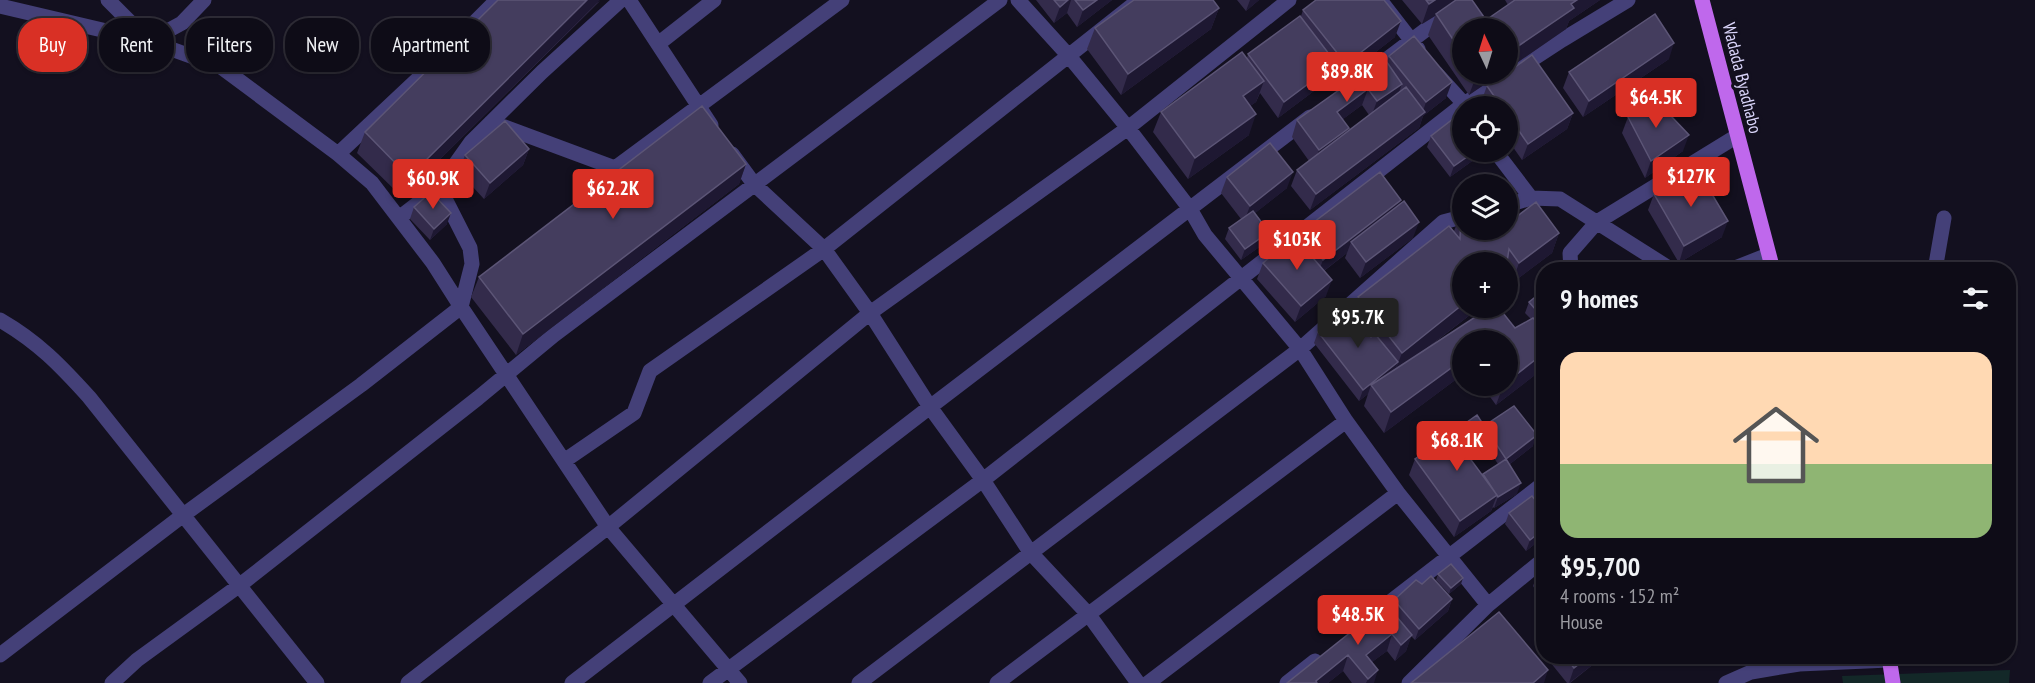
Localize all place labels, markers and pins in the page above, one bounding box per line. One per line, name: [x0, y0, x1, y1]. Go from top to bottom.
pin: $89.8K: [1298, 52, 1396, 103]
pin: $64.5K: [1607, 78, 1705, 129]
pin: $127K: [1649, 157, 1733, 208]
pin: $60.9K: [384, 159, 482, 210]
pin: $62.2K: [564, 169, 662, 220]
pin: $103K: [1255, 220, 1339, 271]
pin: $95.7K: [1309, 298, 1407, 349]
pin: $68.1K: [1408, 421, 1506, 472]
pin: $48.5K: [1309, 595, 1407, 646]

